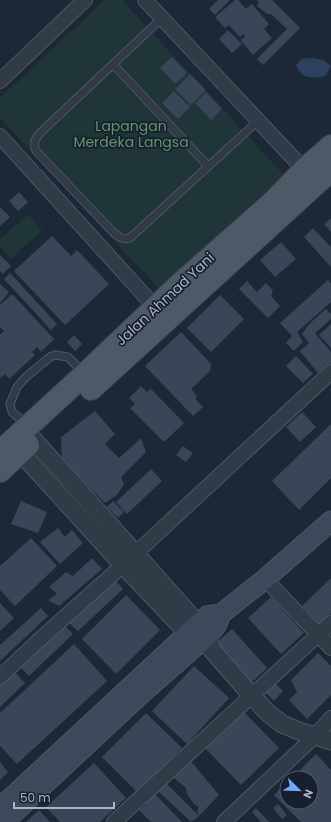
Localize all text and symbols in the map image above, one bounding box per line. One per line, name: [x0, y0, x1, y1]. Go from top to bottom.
park label: Lapangan Merdeka Langsa: [73, 116, 189, 152]
street label: Jalan Ahmad Yani: [111, 248, 219, 350]
north arrow: [279, 770, 319, 810]
scale bar: [14, 784, 114, 810]
text: N: [299, 787, 317, 801]
text: 50 m: [20, 789, 51, 806]

